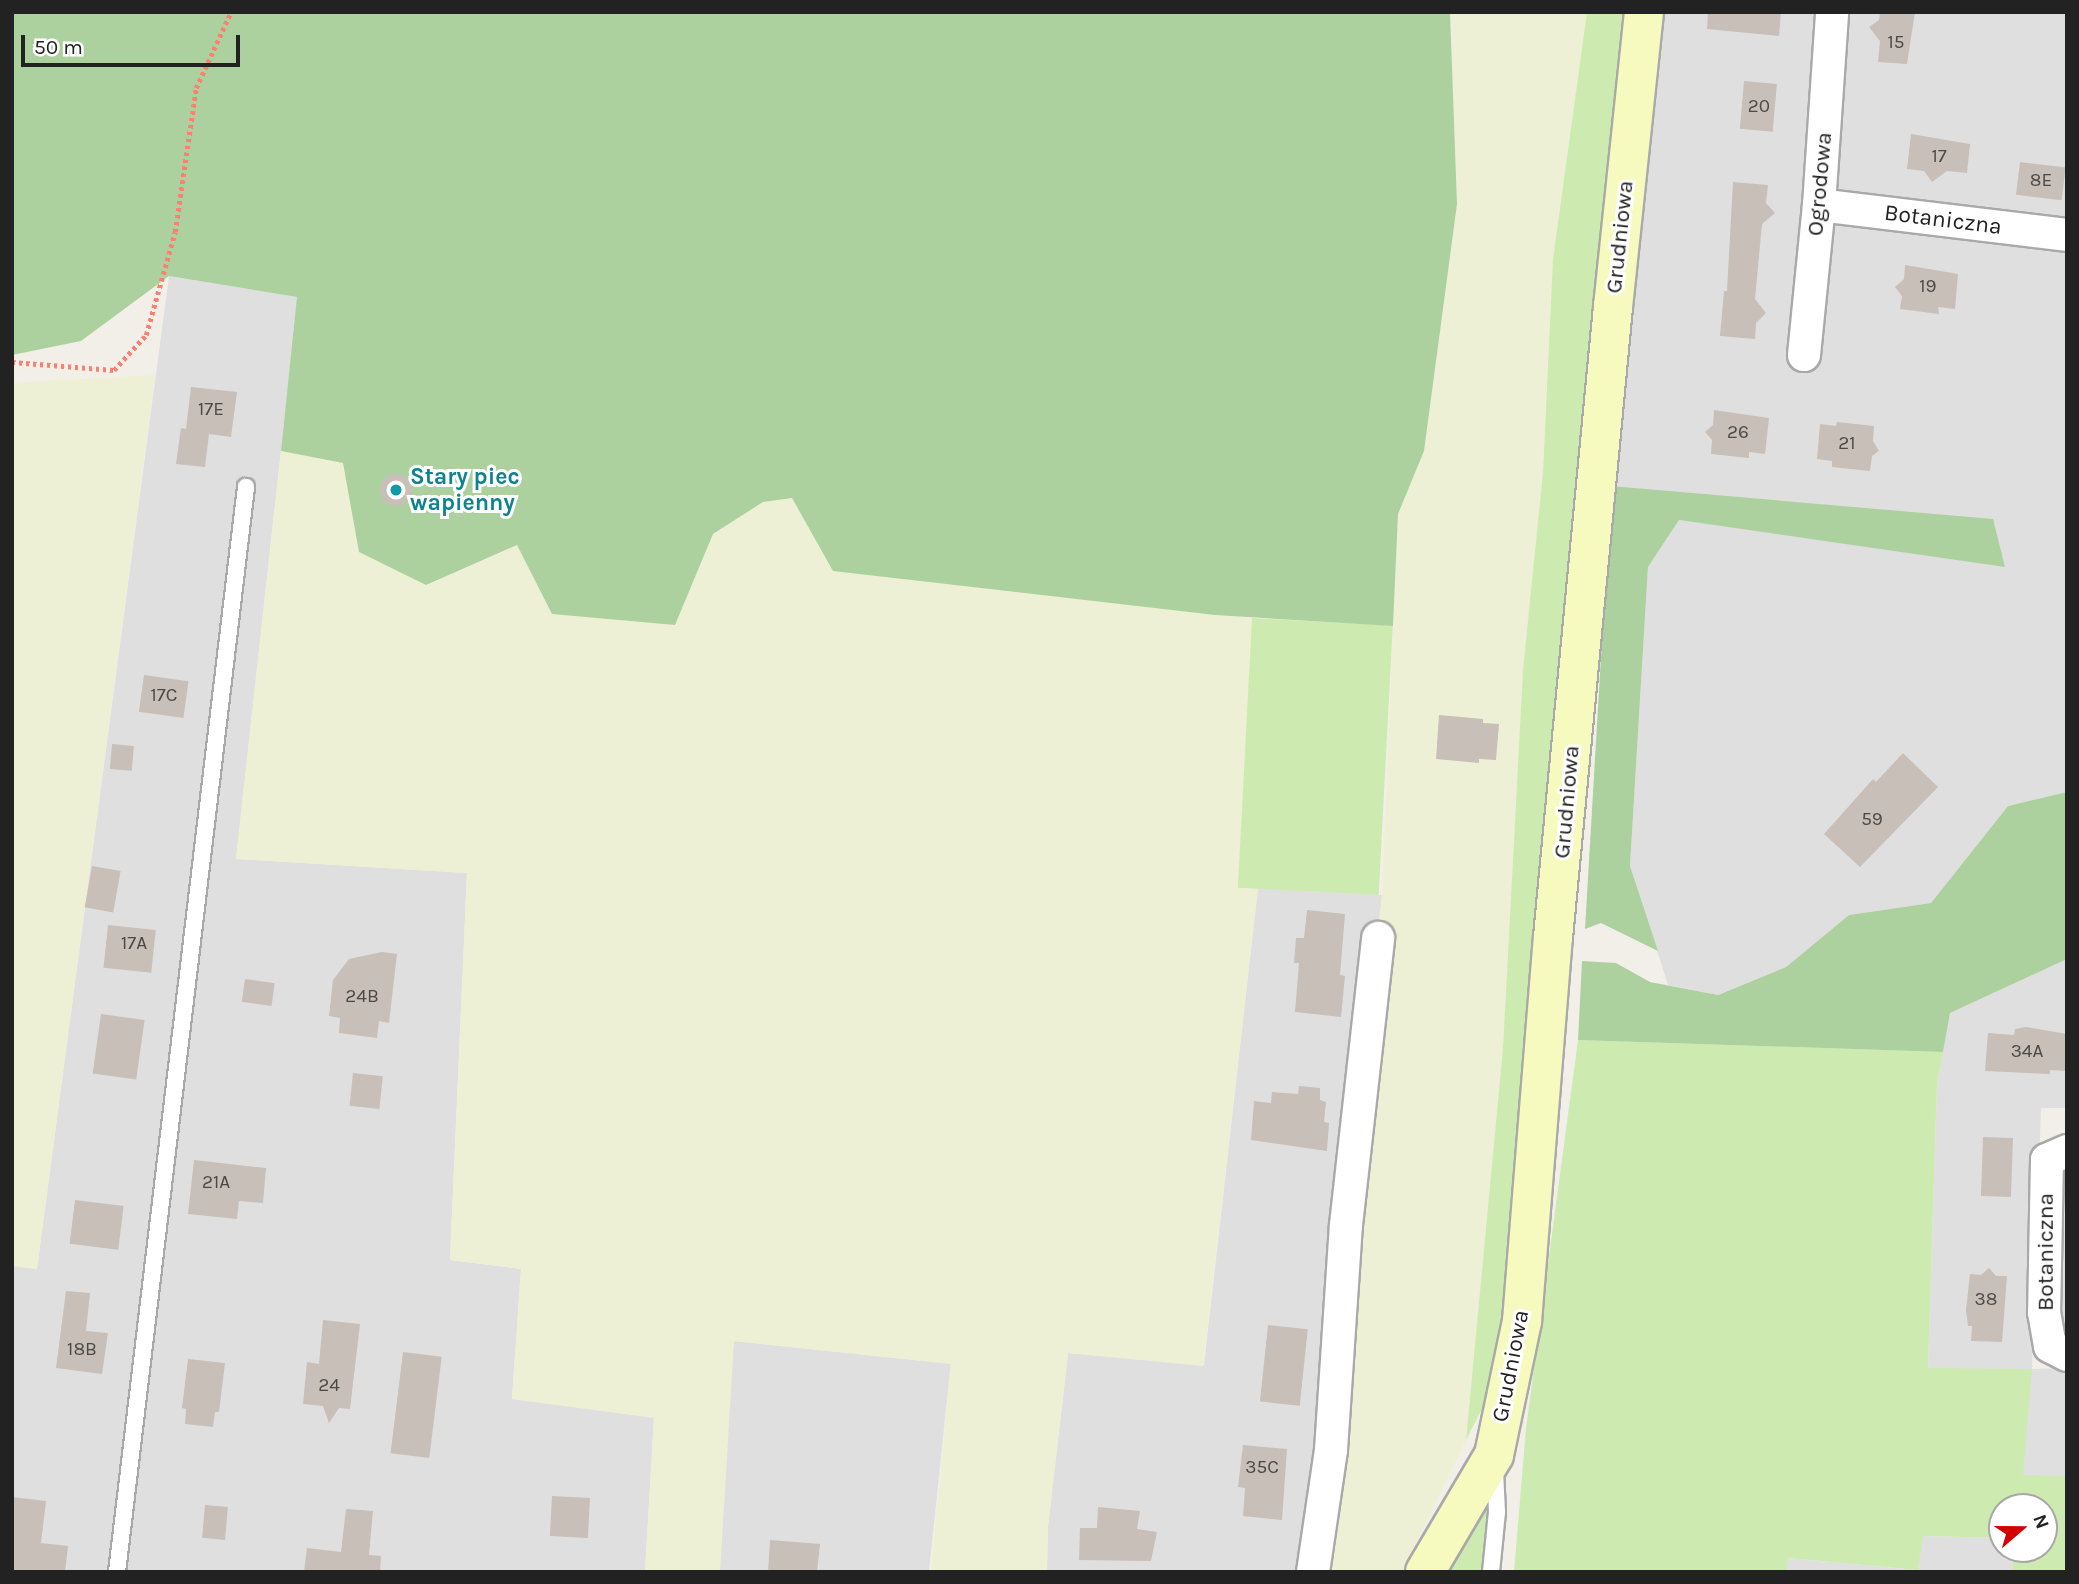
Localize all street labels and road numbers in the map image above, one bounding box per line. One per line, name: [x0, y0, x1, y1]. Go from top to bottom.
street label: Ogrodowa: [1802, 131, 1838, 237]
street label: Grudniowa: [1600, 179, 1640, 295]
street label: Botaniczna: [1883, 199, 2003, 241]
street label: Grudniowa: [1548, 744, 1586, 860]
street label: Botaniczna: [2032, 1193, 2060, 1311]
street label: Grudniowa: [1487, 1308, 1535, 1424]

